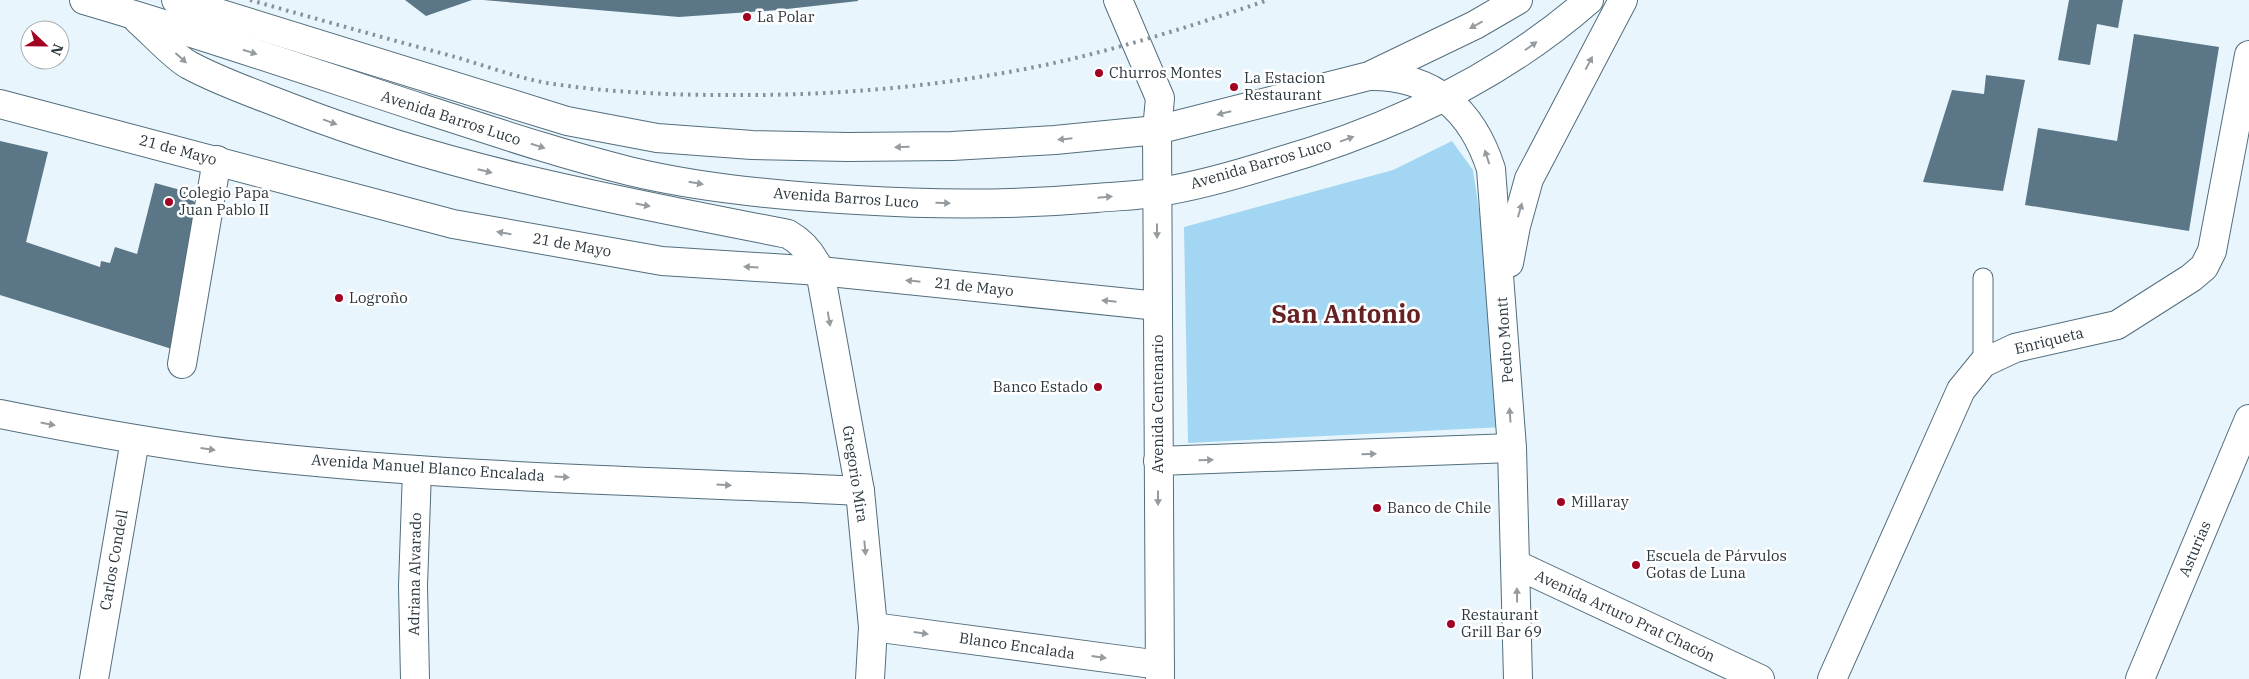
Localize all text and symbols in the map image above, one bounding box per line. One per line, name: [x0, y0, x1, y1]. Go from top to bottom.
place label: La Polar: [757, 7, 815, 26]
marker: La Polar: [741, 11, 753, 23]
north arrow: [20, 20, 70, 70]
one-way arrow: [1469, 20, 1482, 29]
one-way arrow: [1524, 40, 1537, 51]
text: N: [47, 41, 67, 58]
one-way arrow: [243, 49, 258, 56]
one-way arrow: [174, 52, 186, 64]
one-way arrow: [1585, 56, 1593, 70]
place label: Churros Montes: [1109, 63, 1222, 82]
marker: Churros Montes: [1093, 67, 1105, 79]
place label: La Estacion Restaurant: [1244, 68, 1326, 104]
marker: La Estacion Restaurant: [1228, 81, 1240, 93]
street label: Avenida Barros Luco: [379, 86, 523, 149]
one-way arrow: [1217, 109, 1232, 117]
one-way arrow: [322, 119, 337, 126]
street label: 21 de Mayo: [137, 130, 219, 169]
street label: Avenida Barros Luco: [1188, 134, 1334, 193]
one-way arrow: [1056, 135, 1072, 143]
one-way arrow: [1340, 135, 1355, 143]
one-way arrow: [530, 143, 545, 150]
one-way arrow: [894, 143, 910, 151]
one-way arrow: [1483, 149, 1491, 164]
one-way arrow: [477, 167, 492, 175]
one-way arrow: [688, 179, 704, 187]
place label: Colegio Papa Juan Pablo II: [179, 183, 269, 219]
street label: Avenida Barros Luco: [773, 183, 919, 212]
one-way arrow: [1097, 193, 1113, 201]
marker: Colegio Papa Juan Pablo II: [163, 196, 175, 208]
one-way arrow: [935, 199, 951, 207]
one-way arrow: [636, 202, 652, 210]
one-way arrow: [1517, 202, 1525, 217]
one-way arrow: [1153, 223, 1161, 239]
one-way arrow: [495, 228, 511, 236]
street label: 21 de Mayo: [531, 228, 613, 261]
one-way arrow: [743, 262, 759, 270]
street label: 21 de Mayo: [933, 273, 1015, 300]
one-way arrow: [904, 276, 920, 284]
place label: Logroño: [349, 288, 408, 307]
marker: Logroño: [333, 292, 345, 304]
street label: Pedro Montt: [1492, 296, 1517, 384]
one-way arrow: [1101, 297, 1117, 305]
district label: San Antonio: [1271, 297, 1421, 330]
one-way arrow: [826, 311, 834, 327]
street label: Enriqueta: [2012, 323, 2085, 358]
street label: Avenida Centenario: [1148, 334, 1167, 474]
place label: Banco Estado: [993, 377, 1088, 396]
marker: Banco Estado: [1092, 381, 1104, 393]
one-way arrow: [1506, 407, 1514, 423]
one-way arrow: [40, 420, 56, 428]
street label: Gregorio Mira: [838, 424, 873, 524]
one-way arrow: [201, 446, 217, 454]
street label: Avenida Manuel Blanco Encalada: [311, 450, 545, 485]
one-way arrow: [1361, 450, 1377, 458]
one-way arrow: [1199, 455, 1215, 463]
one-way arrow: [554, 473, 570, 481]
one-way arrow: [717, 481, 733, 489]
one-way arrow: [1154, 491, 1162, 507]
place label: Millaray: [1571, 492, 1629, 511]
marker: Millaray: [1555, 496, 1567, 508]
place label: Banco de Chile: [1387, 498, 1491, 517]
marker: Banco de Chile: [1371, 502, 1383, 514]
street label: Carlos Condell: [95, 508, 132, 612]
street label: Adriana Alvarado: [404, 512, 425, 636]
street label: Asturias: [2174, 518, 2215, 580]
one-way arrow: [861, 541, 869, 557]
place label: Escuela de Párvulos Gotas de Luna: [1646, 546, 1787, 582]
marker: Escuela de Párvulos Gotas de Luna: [1630, 559, 1642, 571]
street label: Avenida Arturo Prat Chacón: [1532, 565, 1719, 666]
one-way arrow: [1513, 587, 1521, 603]
place label: Restaurant Grill Bar 69: [1461, 605, 1542, 641]
marker: Restaurant Grill Bar 69: [1445, 618, 1457, 630]
street label: Blanco Encalada: [958, 628, 1076, 663]
one-way arrow: [913, 629, 929, 637]
one-way arrow: [1092, 653, 1108, 661]

